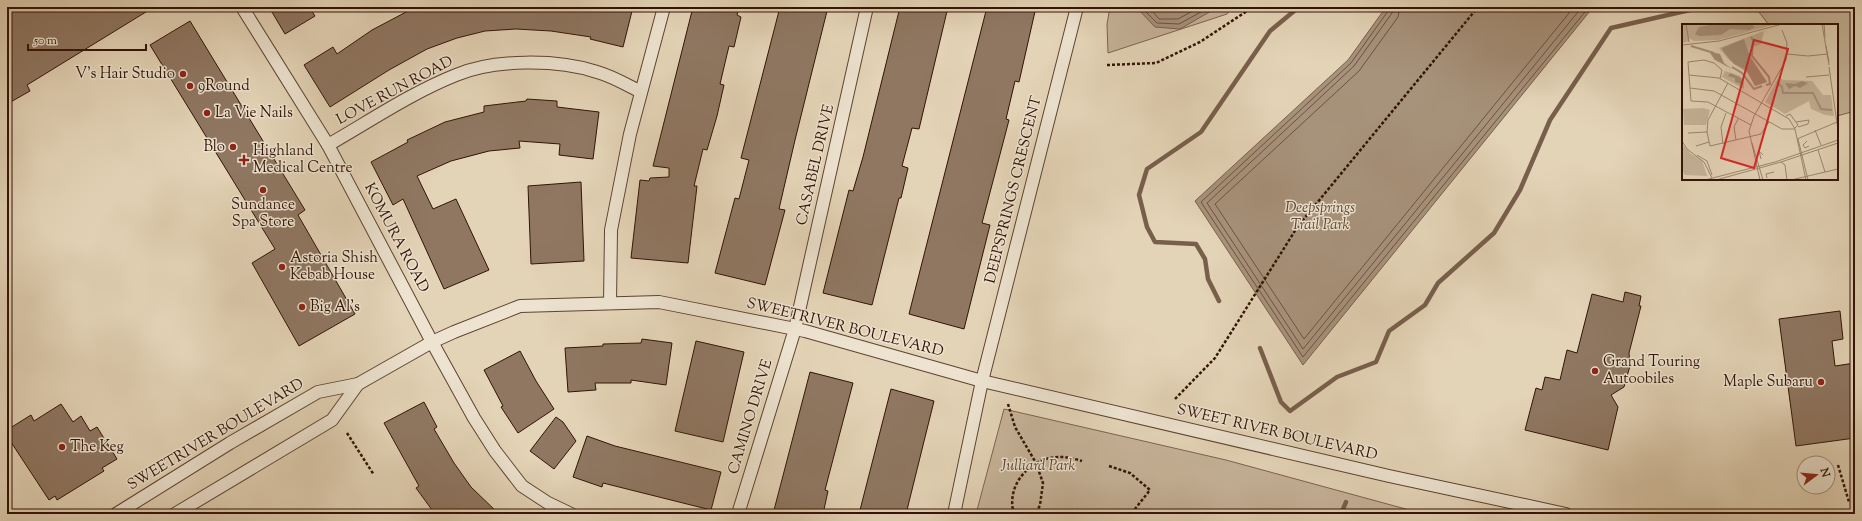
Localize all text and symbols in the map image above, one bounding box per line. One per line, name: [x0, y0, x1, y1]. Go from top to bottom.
inset map: [1682, 24, 1838, 180]
scale bar: [28, 26, 146, 52]
text: 50 m: [33, 32, 57, 50]
street label: LOVE RUN ROAD: [333, 51, 457, 131]
place label: V's Hair Studio: [75, 64, 175, 85]
marker: V's Hair Studio: [178, 69, 188, 79]
place label: 9Round: [198, 76, 250, 97]
marker: 9Round: [185, 81, 195, 91]
street label: DEEPSPRINGS CRESCENT: [981, 94, 1048, 286]
street label: CASABEL DRIVE: [792, 102, 840, 228]
place label: La Vie Nails: [215, 103, 293, 124]
marker: La Vie Nails: [202, 108, 212, 118]
place label: Blo: [203, 137, 225, 158]
place label: Highland Medical Centre: [253, 141, 352, 179]
marker: Blo: [228, 142, 238, 152]
marker: Highland Medical Centre: [238, 154, 250, 166]
street label: KOMURA ROAD: [358, 179, 434, 297]
marker: Sundance Spa Store: [258, 185, 268, 195]
place label: Sundance Spa Store: [231, 195, 295, 233]
park label: Deepsprings Trail Park: [1285, 198, 1355, 236]
place label: Astoria Shish Kebab House: [290, 248, 378, 286]
marker: Astoria Shish Kebab House: [277, 262, 287, 272]
street label: SWEETRIVER BOULEVARD: [744, 293, 946, 363]
place label: Big Al's: [310, 297, 360, 318]
marker: Big Al's: [297, 302, 307, 312]
place label: Grand Touring Autoobiles: [1603, 352, 1700, 390]
street label: CAMINO DRIVE: [724, 357, 778, 477]
marker: Grand Touring Autoobiles: [1590, 366, 1600, 376]
place label: Maple Subaru: [1723, 372, 1813, 393]
street label: SWEETRIVER BOULEVARD: [124, 374, 308, 496]
marker: Maple Subaru: [1816, 377, 1826, 387]
street label: SWEET RIVER BOULEVARD: [1175, 400, 1380, 466]
place label: The Keg: [70, 437, 124, 458]
marker: The Keg: [57, 442, 67, 452]
north arrow: [1796, 455, 1836, 495]
park label: Julliard Park: [1000, 456, 1076, 477]
text: N: [1815, 465, 1834, 479]

